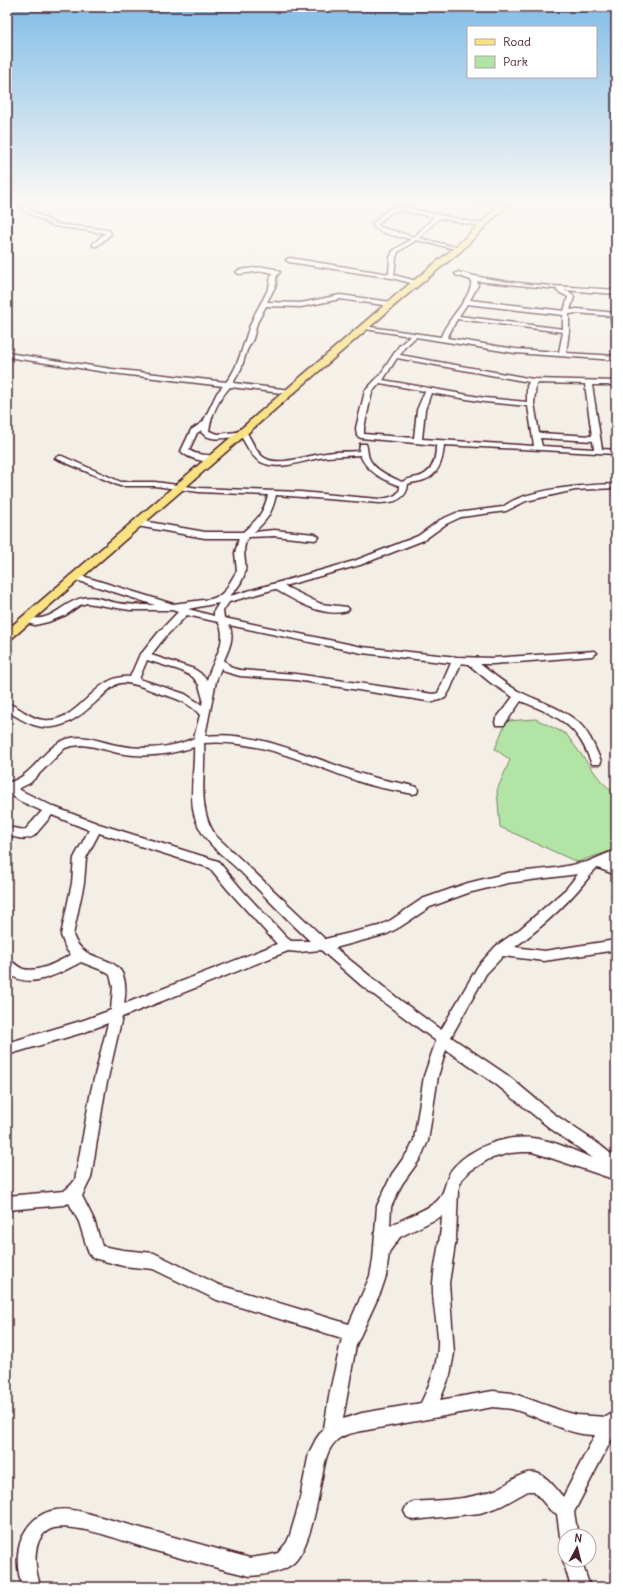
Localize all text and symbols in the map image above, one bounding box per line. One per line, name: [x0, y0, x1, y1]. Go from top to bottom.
legend: [467, 26, 597, 78]
text: Road: [503, 34, 531, 49]
text: Park: [503, 54, 528, 69]
north arrow: [557, 1528, 597, 1568]
text: N: [574, 1531, 583, 1545]

